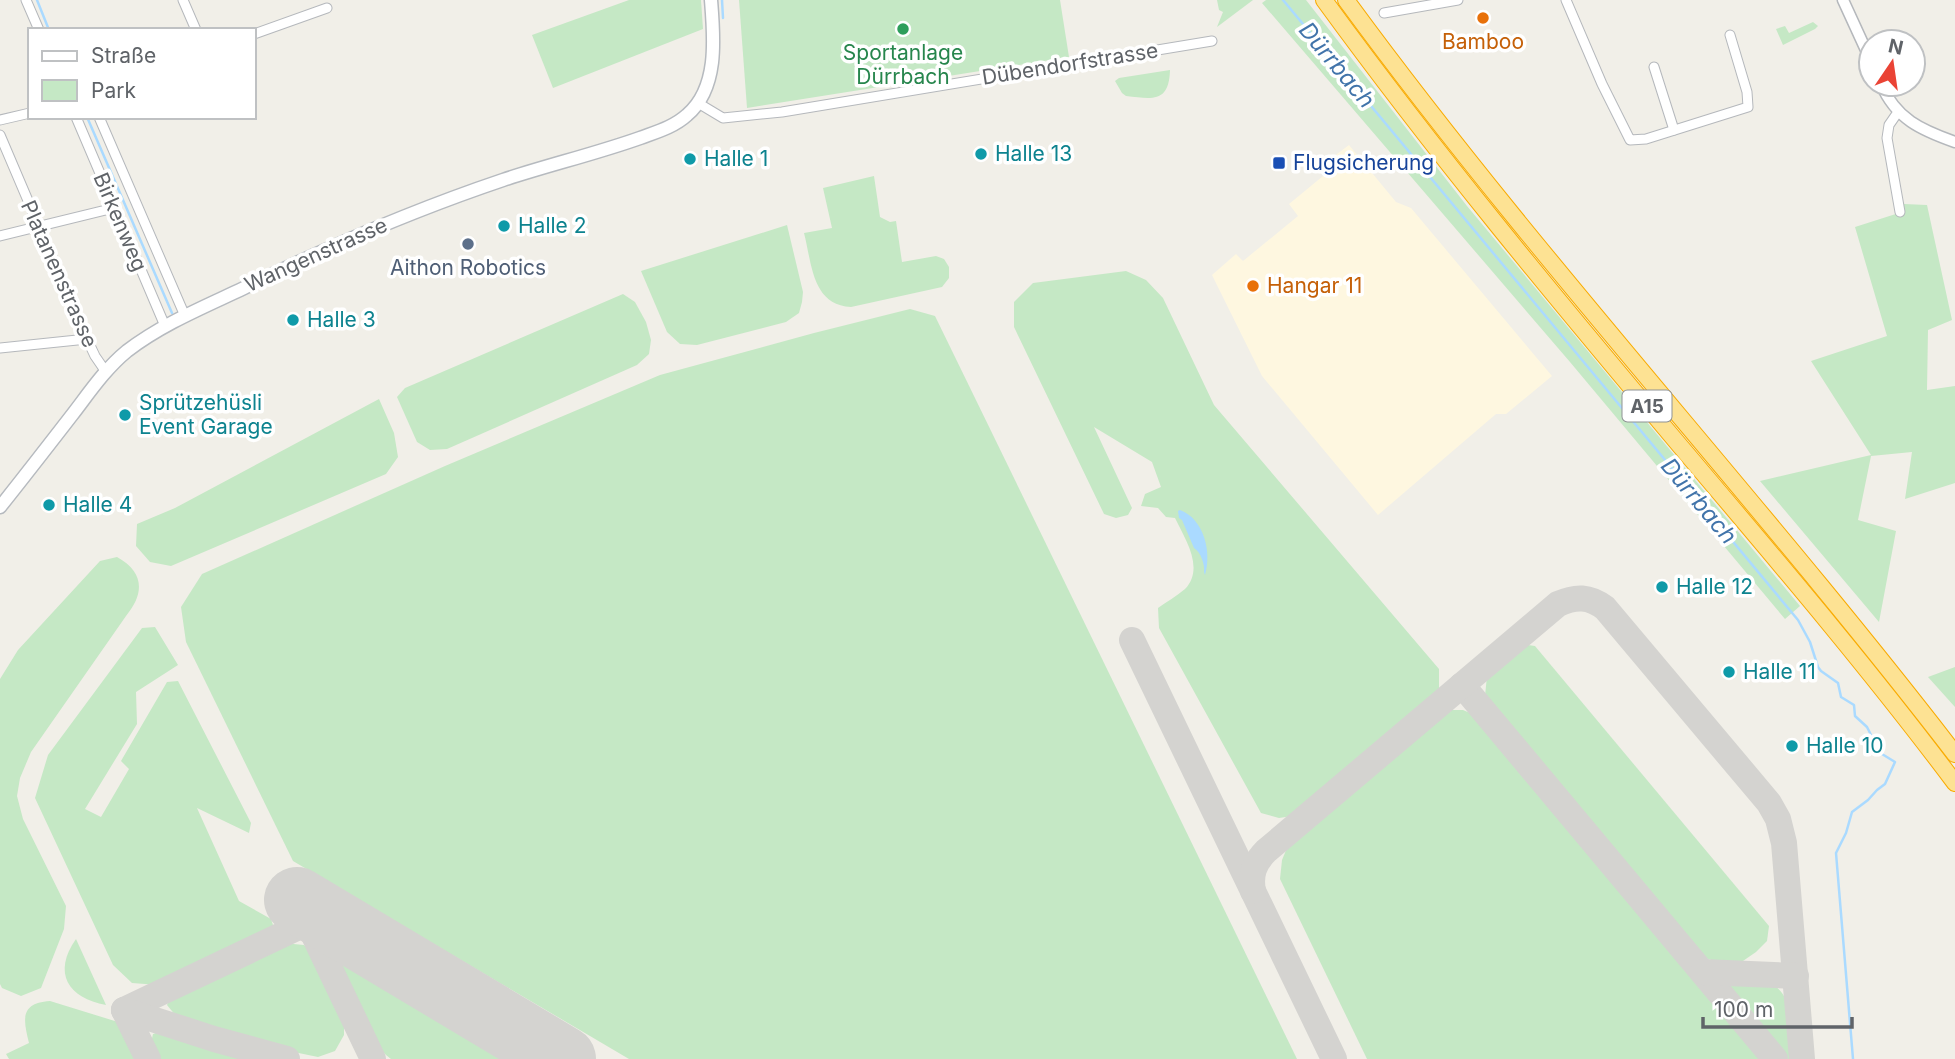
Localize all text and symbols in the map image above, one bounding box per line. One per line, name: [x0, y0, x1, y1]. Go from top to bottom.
marker: Bamboo: [1475, 10, 1491, 26]
water label: Dürrbach: [1293, 16, 1381, 114]
marker: Sportanlage Dürrbach: [895, 21, 911, 37]
legend: [28, 28, 256, 119]
north arrow: [1857, 28, 1927, 98]
place label: Bamboo: [1442, 29, 1524, 54]
text: N: [1886, 34, 1905, 60]
street label: Dübendorfstrasse: [980, 37, 1160, 90]
place label: Sportanlage Dürrbach: [843, 40, 963, 89]
text: Straße: [91, 43, 156, 68]
text: Park: [91, 78, 136, 103]
place label: Halle 13: [995, 141, 1072, 166]
place label: Halle 1: [704, 146, 768, 171]
marker: Halle 13: [973, 146, 989, 162]
place label: Flugsicherung: [1293, 150, 1434, 175]
marker: Halle 1: [682, 151, 698, 167]
marker: Flugsicherung: [1271, 155, 1287, 171]
street label: Birkenweg: [88, 169, 152, 275]
street label: Platanenstrasse: [16, 196, 103, 351]
street label: Wangenstrasse: [241, 212, 391, 297]
place label: Halle 2: [518, 213, 587, 238]
marker: Halle 2: [496, 218, 512, 234]
marker: Aithon Robotics: [460, 236, 476, 252]
place label: Aithon Robotics: [390, 255, 546, 280]
place label: Hangar 11: [1267, 273, 1362, 298]
marker: Hangar 11: [1245, 278, 1261, 294]
place label: Halle 3: [307, 307, 376, 332]
marker: Halle 3: [285, 312, 301, 328]
place label: Sprützehüsli Event Garage: [139, 390, 273, 439]
road number: A15: [1622, 390, 1672, 422]
marker: Sprützehüsli Event Garage: [117, 407, 133, 423]
water label: Dürrbach: [1655, 452, 1743, 550]
place label: Halle 4: [63, 492, 132, 517]
marker: Halle 4: [41, 497, 57, 513]
place label: Halle 12: [1676, 574, 1753, 599]
marker: Halle 12: [1654, 579, 1670, 595]
place label: Halle 11: [1743, 659, 1816, 684]
marker: Halle 11: [1721, 664, 1737, 680]
place label: Halle 10: [1806, 733, 1884, 758]
marker: Halle 10: [1784, 738, 1800, 754]
scale bar: [1703, 986, 1852, 1030]
text: 100 m: [1714, 997, 1773, 1022]

